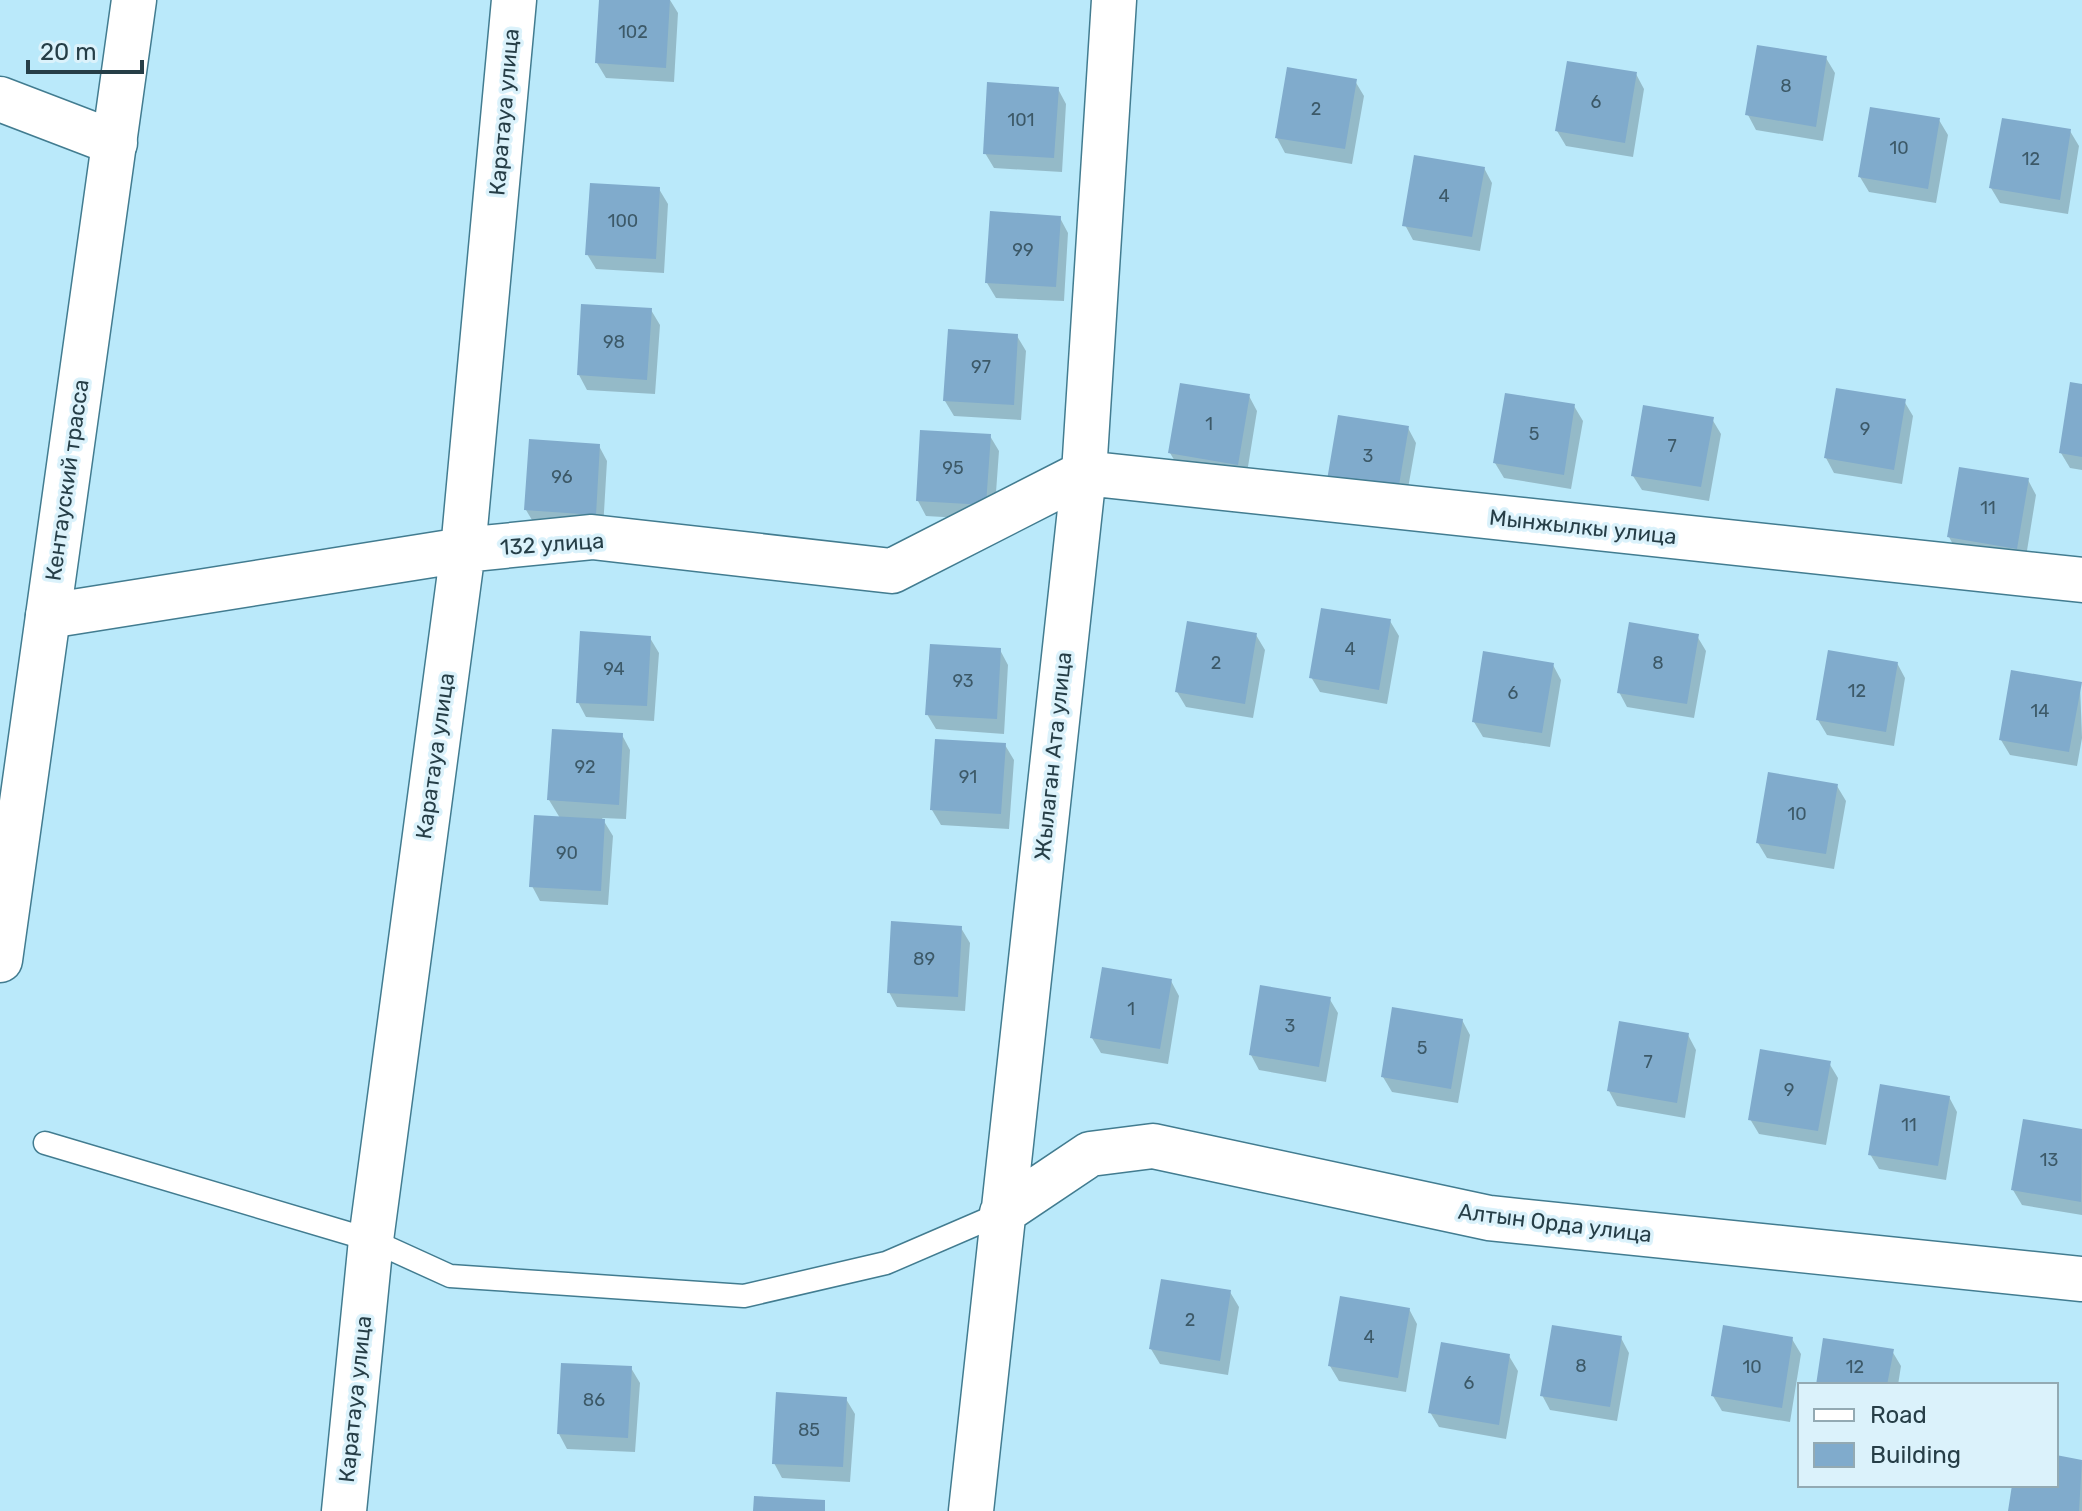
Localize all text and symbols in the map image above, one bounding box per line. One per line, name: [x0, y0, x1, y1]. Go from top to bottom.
house number: 102: [618, 21, 648, 43]
scale bar: [28, 24, 142, 74]
street label: Каратауа улица: [483, 27, 525, 197]
text: 20 m: [40, 38, 97, 66]
house number: 8: [1780, 75, 1792, 97]
house number: 6: [1591, 91, 1602, 113]
house number: 2: [1311, 98, 1321, 120]
house number: 101: [1008, 109, 1034, 131]
house number: 10: [1889, 137, 1909, 159]
house number: 12: [2022, 148, 2040, 170]
house number: 4: [1438, 185, 1450, 207]
house number: 100: [608, 210, 638, 232]
house number: 99: [1012, 239, 1034, 261]
house number: 98: [603, 331, 625, 353]
house number: 97: [971, 356, 991, 378]
street label: Кентауский трасса: [39, 377, 95, 583]
house number: 1: [1205, 413, 1213, 435]
house number: 9: [1860, 418, 1870, 440]
house number: 5: [1529, 423, 1539, 445]
house number: 7: [1667, 435, 1677, 457]
house number: 3: [1363, 445, 1373, 467]
house number: 95: [942, 457, 964, 479]
house number: 96: [551, 466, 573, 488]
house number: 11: [1980, 497, 1996, 519]
street label: Мынжылкы улица: [1488, 504, 1678, 550]
street label: 132 улица: [499, 527, 605, 561]
house number: 4: [1344, 638, 1356, 660]
street label: Жылаган Ата улица: [1029, 650, 1077, 862]
house number: 2: [1211, 652, 1221, 674]
house number: 8: [1652, 652, 1664, 674]
house number: 94: [603, 658, 625, 680]
house number: 93: [952, 670, 974, 692]
street label: Каратауа улица: [410, 671, 460, 841]
house number: 12: [1848, 680, 1866, 702]
house number: 6: [1508, 682, 1519, 704]
house number: 14: [2031, 700, 2049, 722]
house number: 92: [574, 756, 596, 778]
house number: 91: [959, 766, 977, 788]
house number: 10: [1787, 803, 1807, 825]
house number: 90: [556, 842, 578, 864]
house number: 89: [913, 948, 935, 970]
house number: 1: [1127, 998, 1135, 1020]
house number: 3: [1285, 1015, 1295, 1037]
house number: 5: [1417, 1037, 1427, 1059]
house number: 7: [1643, 1051, 1653, 1073]
house number: 9: [1784, 1079, 1794, 1101]
house number: 11: [1901, 1114, 1917, 1136]
house number: 13: [2040, 1149, 2058, 1171]
street label: Алтын Орда улица: [1457, 1198, 1653, 1248]
house number: 2: [1185, 1309, 1195, 1331]
street label: Каратауа улица: [333, 1314, 377, 1484]
house number: 4: [1363, 1326, 1375, 1348]
house number: 8: [1575, 1355, 1587, 1377]
house number: 10: [1742, 1356, 1762, 1378]
house number: 12: [1846, 1356, 1864, 1378]
house number: 6: [1464, 1372, 1475, 1394]
legend: [1798, 1383, 2058, 1487]
house number: 86: [583, 1389, 605, 1411]
text: Road: [1870, 1401, 1927, 1429]
house number: 85: [798, 1419, 820, 1441]
text: Building: [1870, 1441, 1961, 1469]

